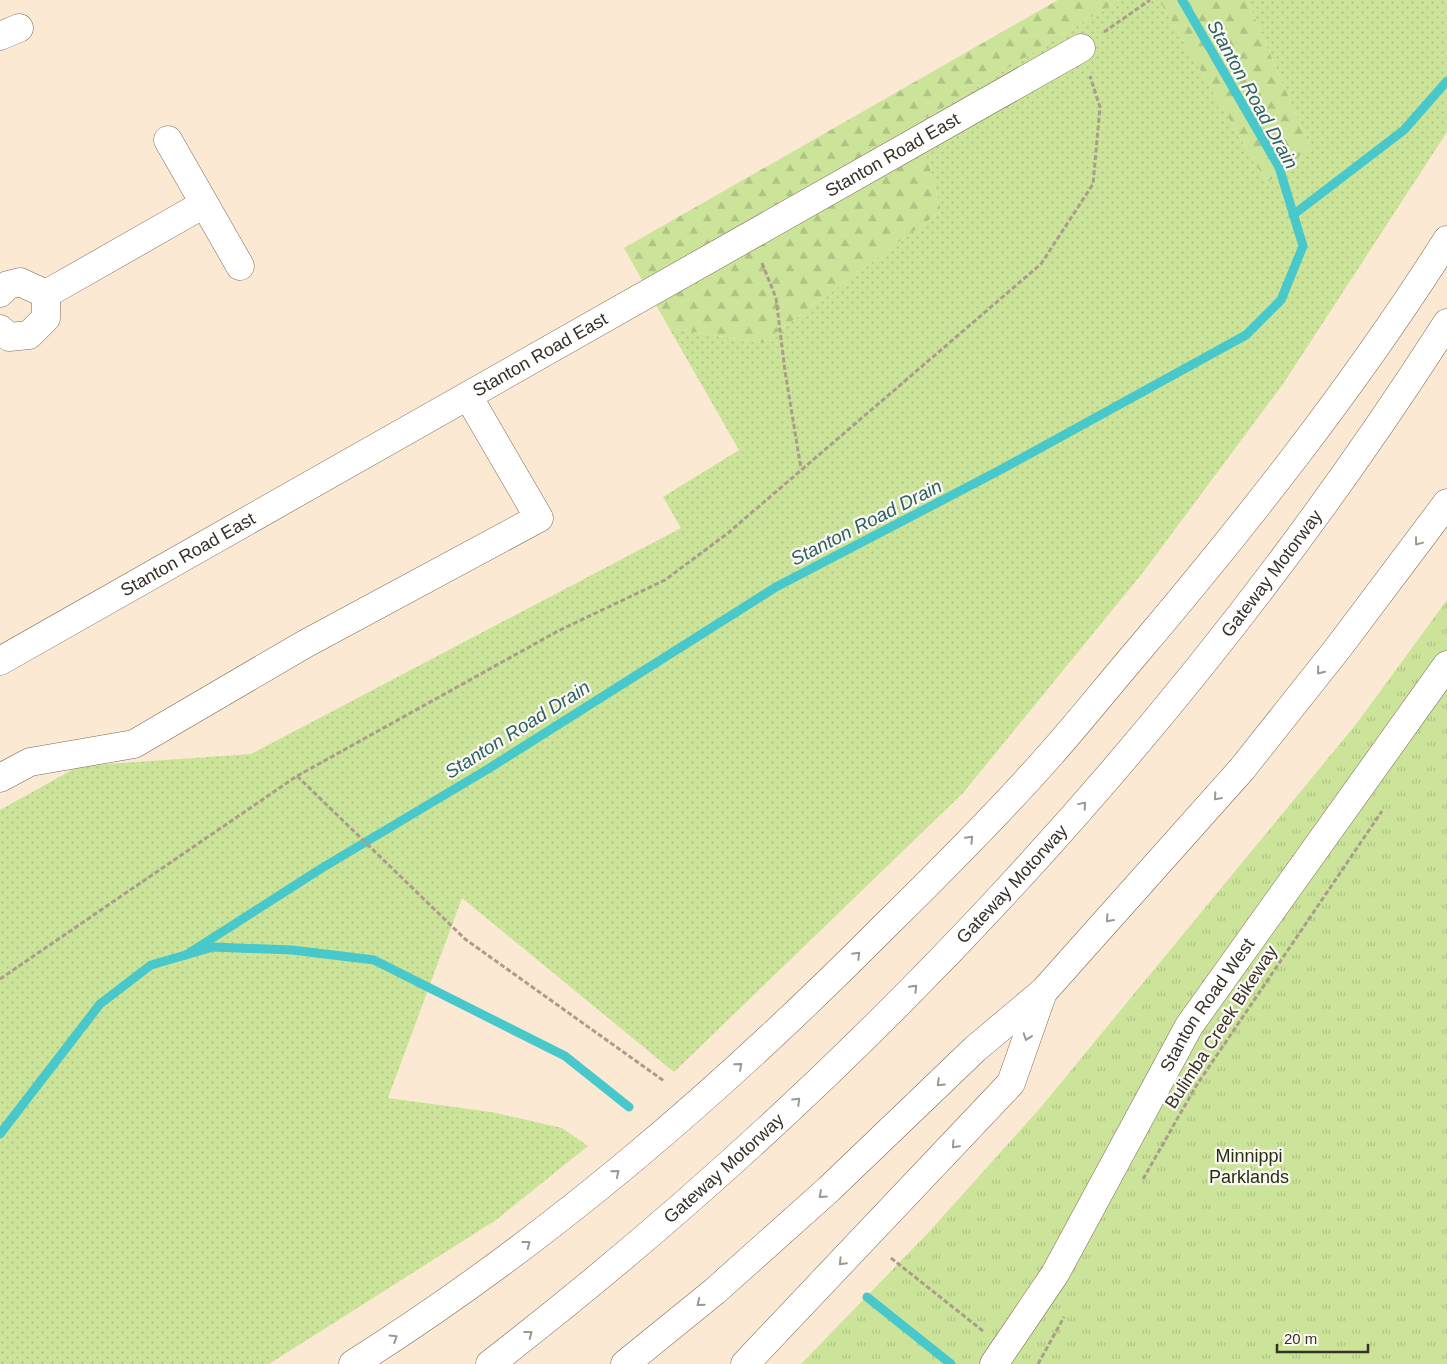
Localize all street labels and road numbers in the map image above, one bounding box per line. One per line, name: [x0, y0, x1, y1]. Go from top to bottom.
street label: Stanton Road East: [822, 109, 963, 201]
street label: Stanton Road East: [469, 309, 611, 401]
street label: Gateway Motorway: [1217, 506, 1326, 641]
street label: Stanton Road East: [117, 508, 259, 600]
street label: Gateway Motorway: [952, 821, 1072, 947]
street label: Stanton Road West: [1156, 934, 1258, 1075]
street label: Bulimba Creek Bikeway: [1161, 942, 1281, 1112]
street label: Gateway Motorway: [660, 1109, 788, 1227]

